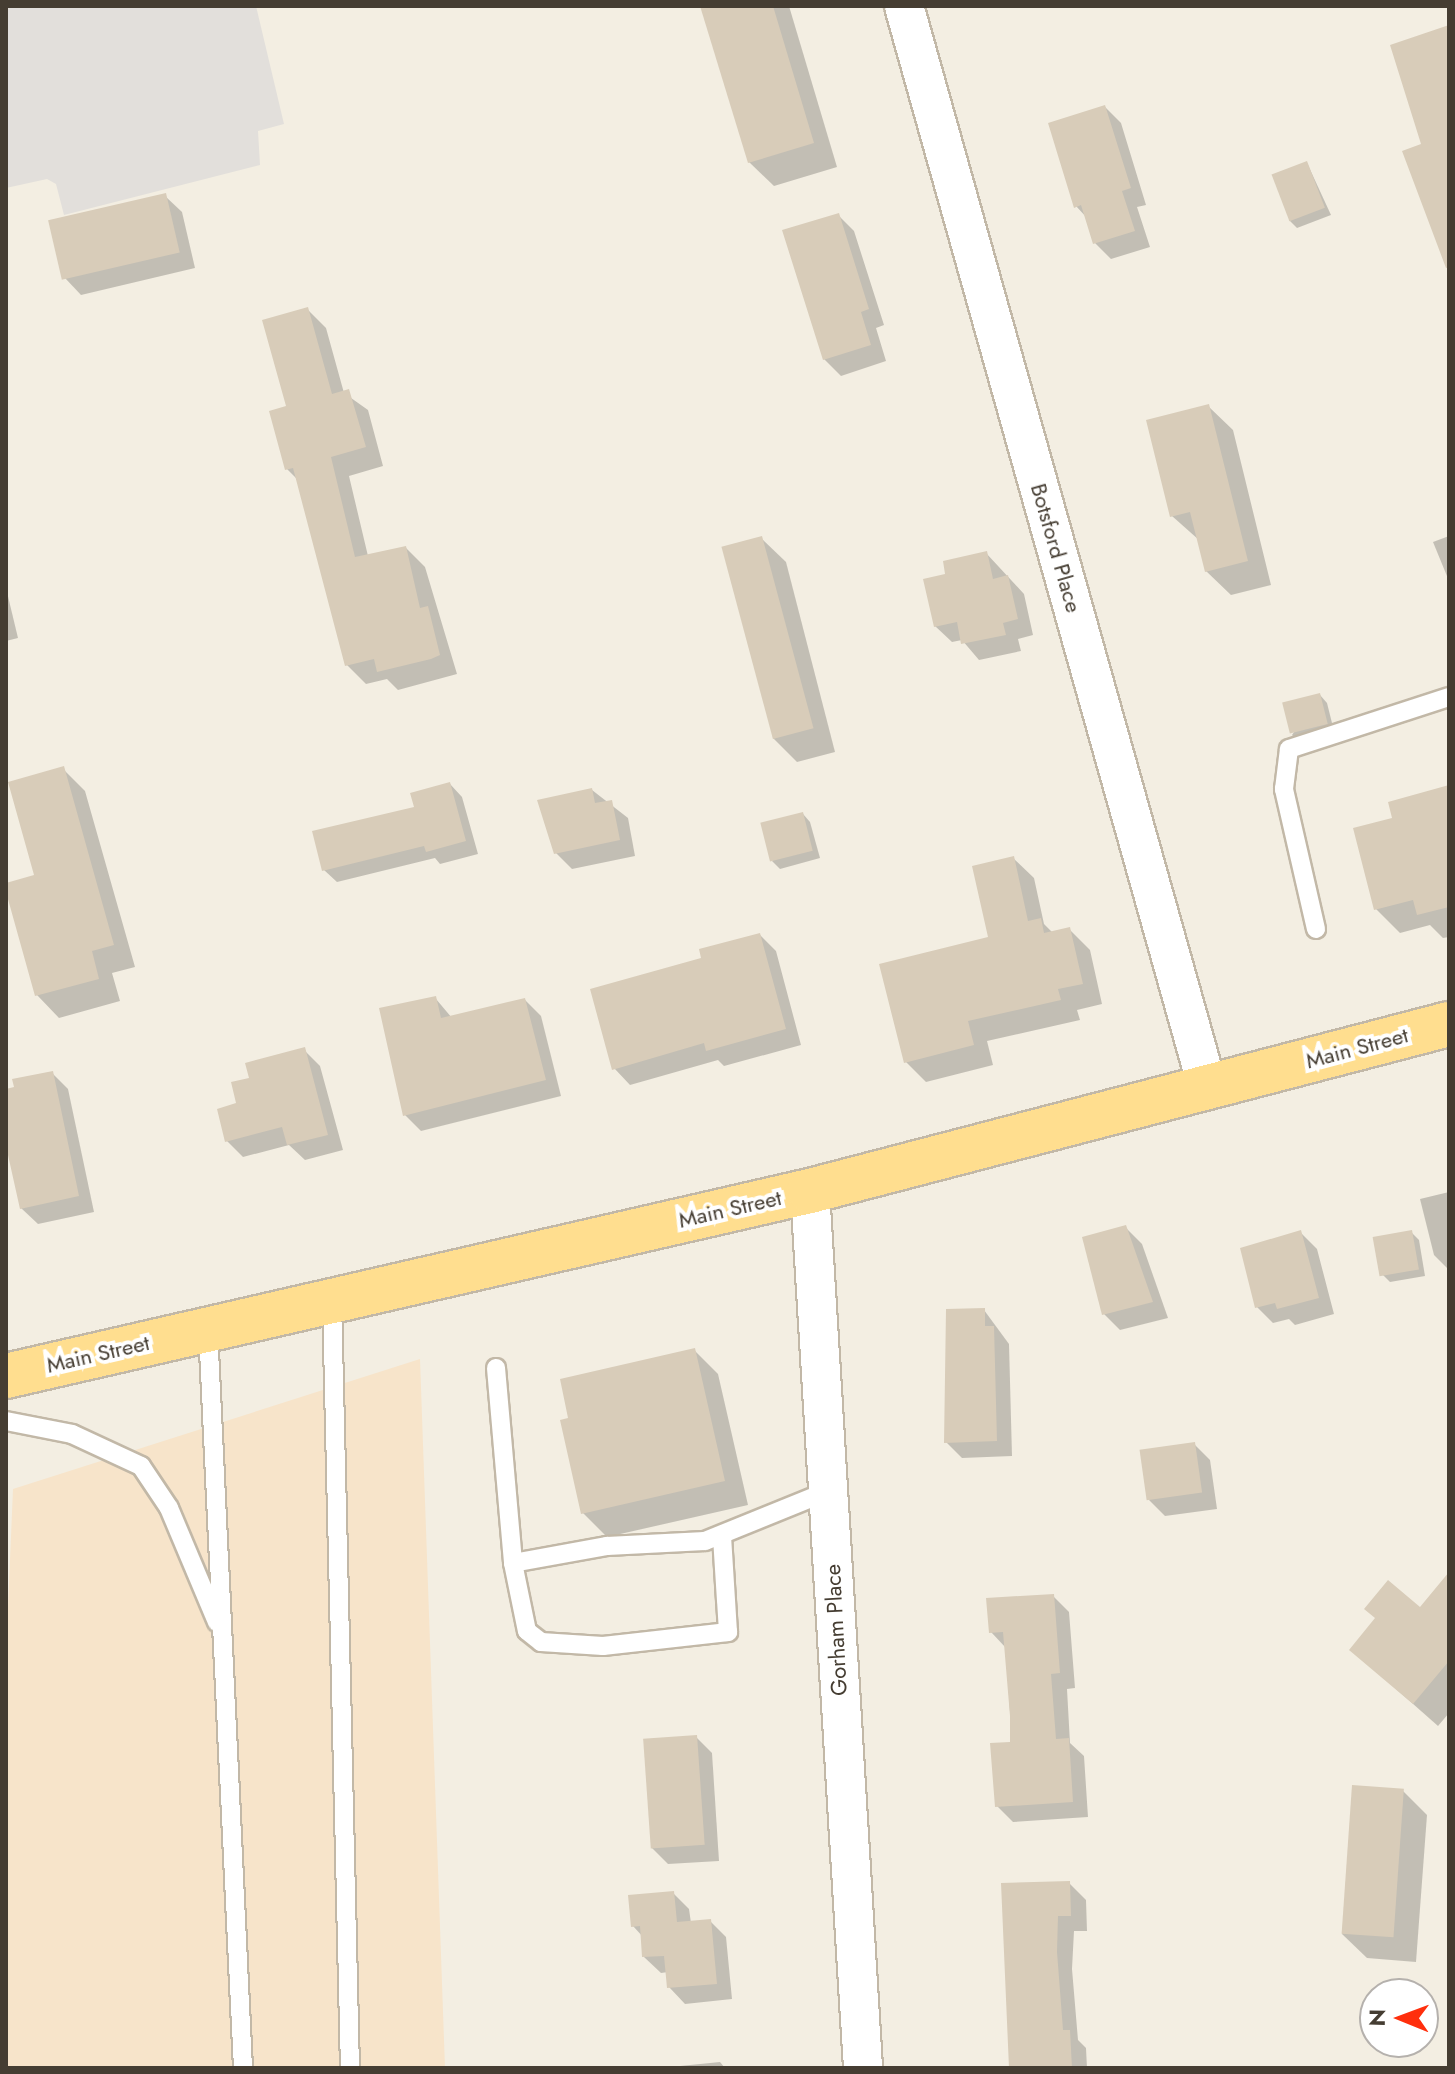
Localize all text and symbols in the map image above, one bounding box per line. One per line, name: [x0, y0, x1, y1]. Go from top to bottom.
street label: Botsford Place: [1025, 480, 1087, 616]
street label: Main Street: [1303, 1022, 1411, 1074]
street label: Main Street: [676, 1184, 784, 1234]
street label: Main Street: [44, 1329, 152, 1379]
street label: Gorham Place: [819, 1563, 853, 1697]
north arrow: [1359, 1978, 1439, 2058]
text: N: [1361, 2009, 1393, 2027]

